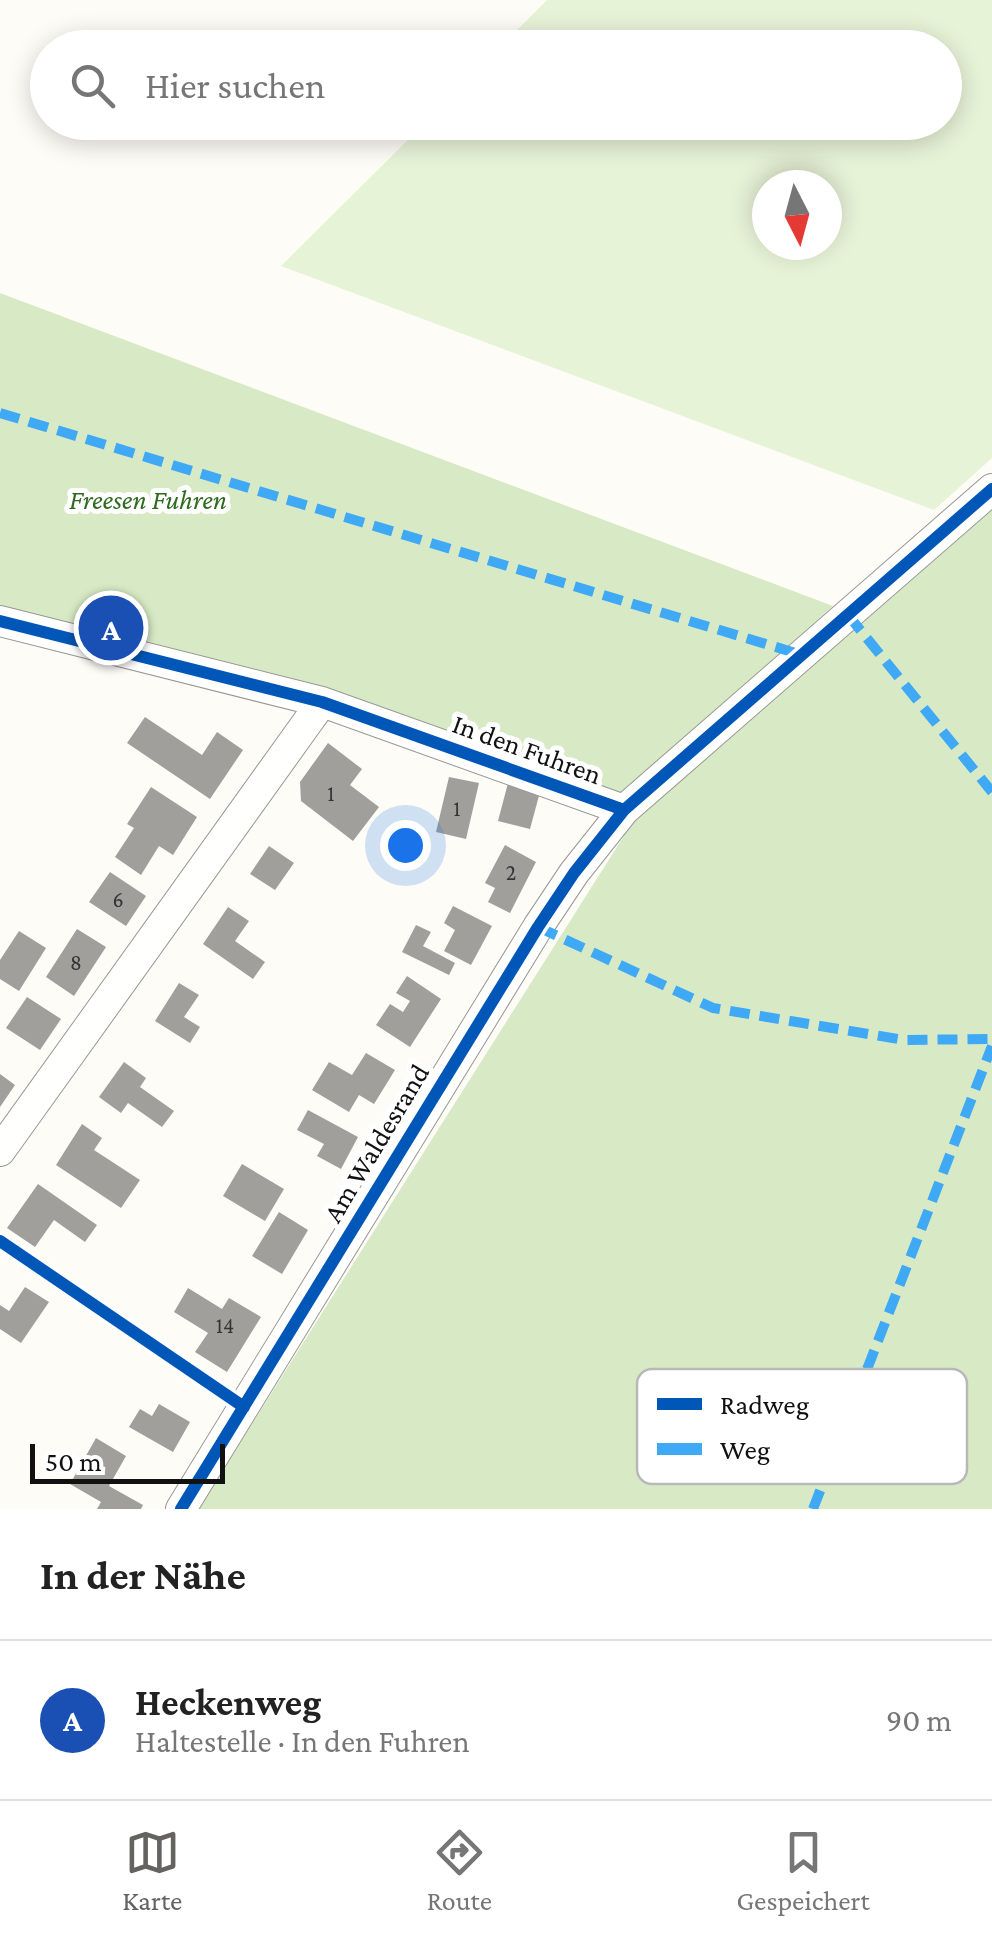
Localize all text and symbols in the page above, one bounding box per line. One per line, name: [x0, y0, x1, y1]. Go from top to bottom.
search box: [30, 30, 962, 140]
icon: search: [65, 58, 120, 113]
text: Hier suchen: [145, 64, 325, 106]
north arrow: [752, 170, 842, 260]
park label: Freesen Fuhren: [69, 484, 227, 515]
pin: A: [78, 590, 144, 666]
street label: In den Fuhren: [448, 708, 606, 790]
house number: 1: [327, 781, 335, 806]
house number: 1: [453, 796, 461, 821]
your location: [380, 820, 431, 871]
house number: 2: [506, 860, 516, 885]
house number: 6: [112, 887, 124, 912]
house number: 8: [70, 950, 82, 975]
street label: Am Waldesrand: [317, 1058, 435, 1228]
house number: 14: [216, 1313, 234, 1338]
legend: [637, 1369, 967, 1484]
text: Radweg: [720, 1389, 810, 1420]
text: Weg: [720, 1434, 771, 1465]
scale bar: [30, 1439, 225, 1484]
text: 50 m: [45, 1446, 102, 1477]
text: In der Nähe: [40, 1551, 246, 1598]
text: Heckenweg: [135, 1681, 321, 1723]
text: A: [63, 1702, 82, 1738]
text: 90 m: [886, 1702, 952, 1738]
text: Haltestelle · In den Fuhren: [135, 1723, 470, 1759]
tab: Karte: [122, 1825, 182, 1916]
tab: Route: [427, 1825, 492, 1916]
tab: Gespeichert: [736, 1825, 870, 1916]

